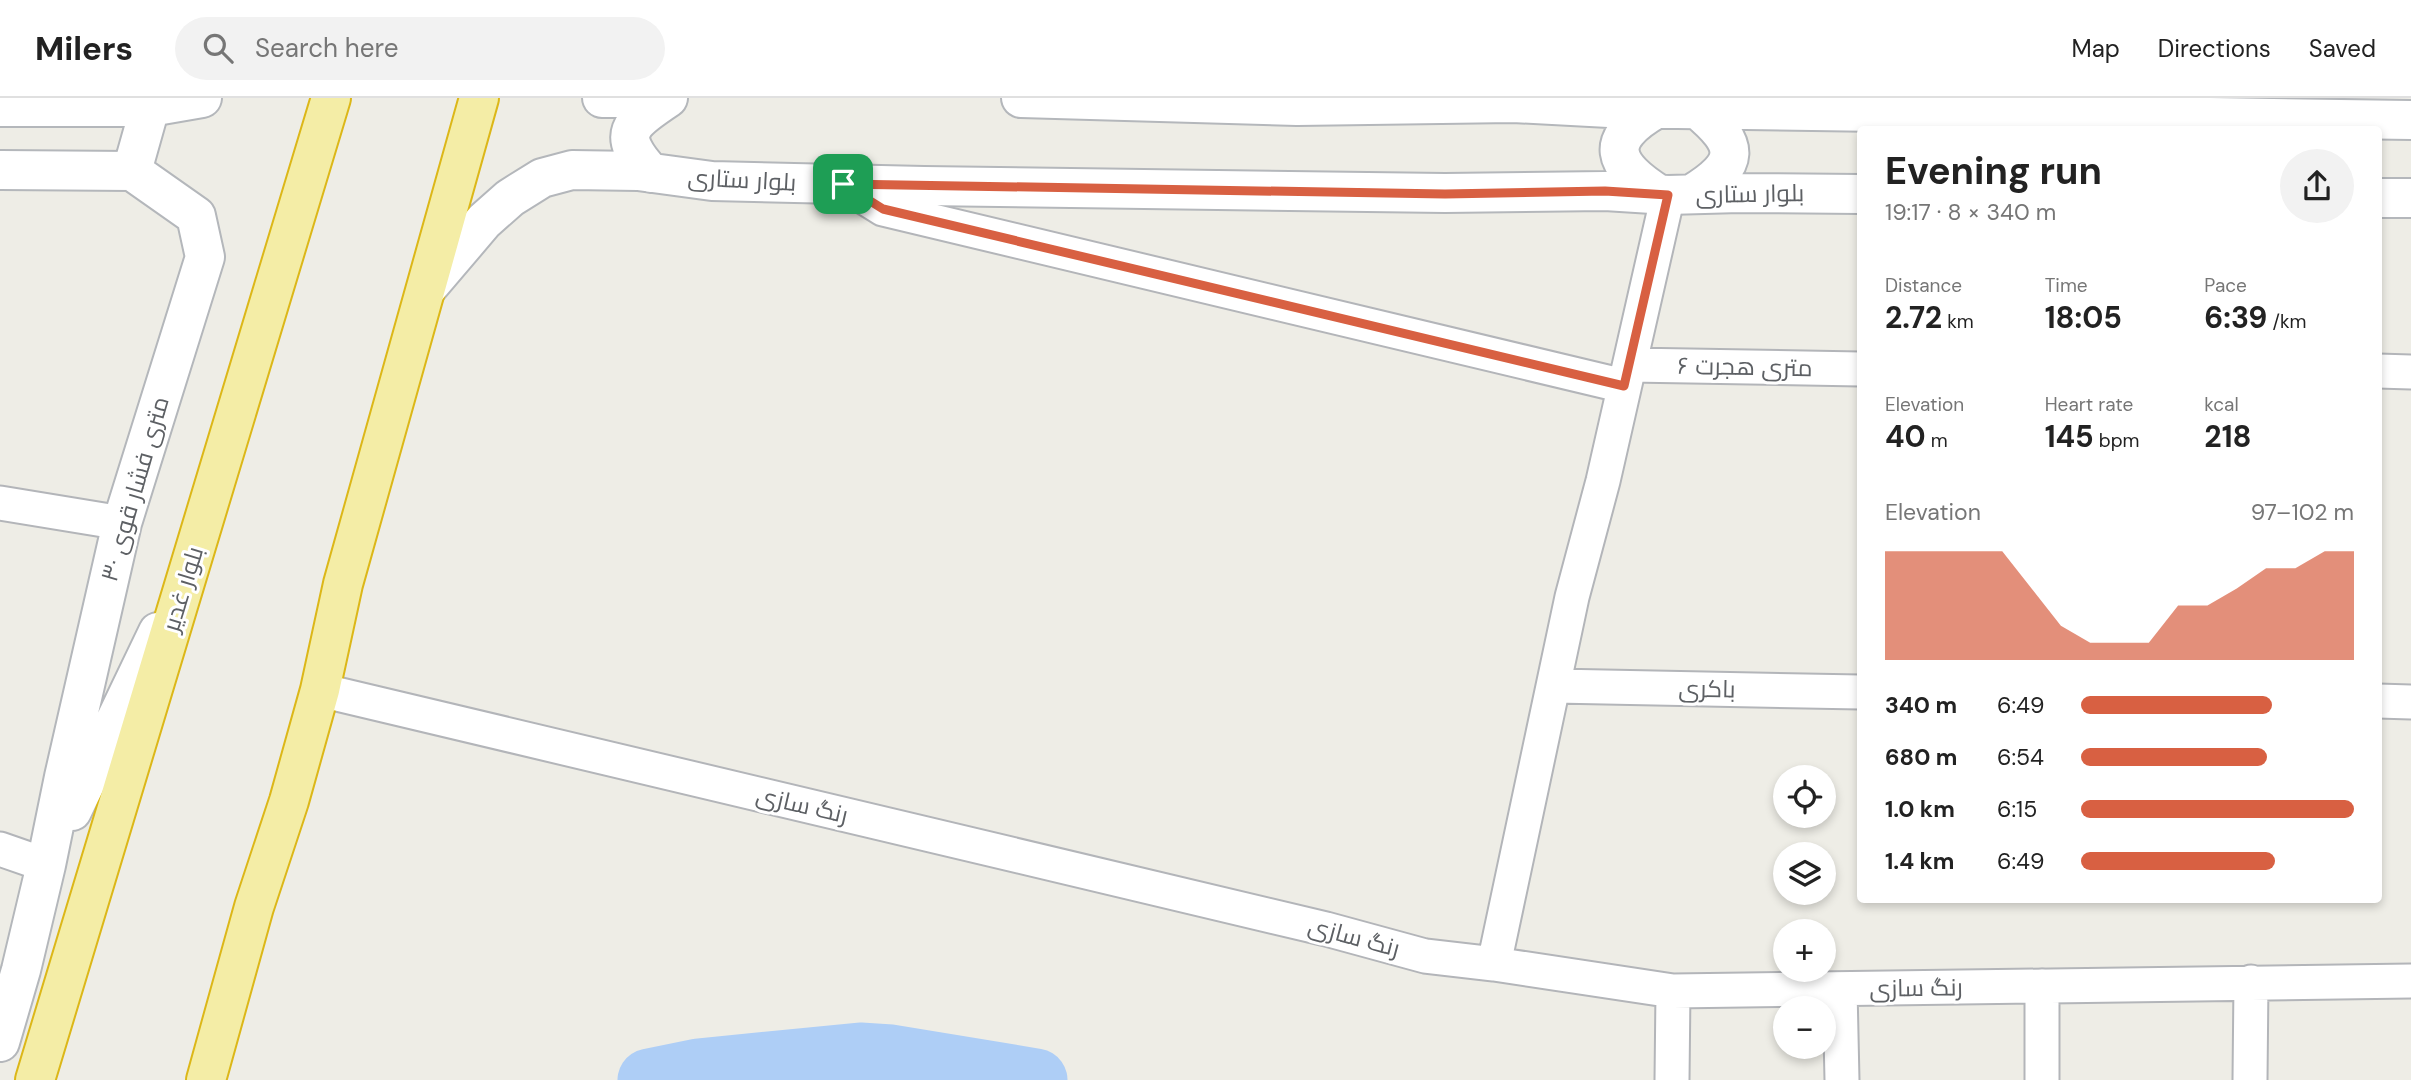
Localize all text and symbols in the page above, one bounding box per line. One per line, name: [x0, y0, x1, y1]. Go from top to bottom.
search box: [175, 17, 665, 80]
text: Milers: [35, 27, 133, 70]
icon: search: [199, 29, 237, 67]
text: Search here: [255, 31, 398, 65]
text: Map: [2072, 33, 2120, 64]
text: Directions: [2158, 33, 2271, 64]
text: Saved: [2309, 33, 2376, 64]
text: Evening run: [1885, 146, 2102, 196]
button: share: [2280, 149, 2354, 223]
pin: [813, 154, 873, 214]
street label: بلوار ستاری: [687, 161, 797, 198]
icon: arrive: [824, 165, 862, 203]
street label: بلوار ستاری: [1695, 177, 1805, 210]
text: 19:17 · 8 × 340 m: [1885, 197, 2056, 227]
text: Distance: [1885, 273, 1962, 298]
text: Time: [2045, 273, 2088, 298]
text: Pace: [2204, 273, 2247, 298]
text: 2.72: [1885, 298, 1942, 337]
text: 18:05: [2045, 298, 2122, 337]
text: 6:39: [2204, 298, 2267, 337]
text: km: [1942, 309, 1974, 334]
text: /km: [2267, 309, 2306, 334]
street label: ۶ متری هجرت: [1677, 350, 1813, 383]
text: Elevation: [1885, 392, 1964, 417]
text: Heart rate: [2045, 392, 2133, 417]
text: kcal: [2204, 392, 2239, 417]
street label: ۳۰ متری فشار قوی: [93, 393, 176, 585]
text: 40: [1885, 417, 1926, 456]
text: 145: [2045, 417, 2094, 456]
text: 218: [2204, 417, 2252, 456]
text: m: [1926, 428, 1948, 453]
text: bpm: [2094, 428, 2140, 453]
text: Elevation: [1885, 497, 1981, 527]
text: 97–102 m: [2251, 497, 2354, 527]
street label: بلوار غدیر: [154, 542, 210, 637]
street label: باکری: [1678, 673, 1736, 704]
text: 340 m: [1885, 690, 1957, 720]
text: 6:49: [1997, 690, 2045, 720]
text: 680 m: [1885, 742, 1957, 772]
text: 6:54: [1997, 742, 2044, 772]
map controls: [1773, 765, 1836, 1059]
button: locate: [1773, 765, 1836, 828]
street label: رنگ سازی: [753, 779, 851, 830]
text: 1.0 km: [1885, 794, 1955, 824]
text: 6:15: [1997, 794, 2037, 824]
button: layers: [1773, 842, 1836, 905]
text: 1.4 km: [1885, 846, 1954, 876]
text: 6:49: [1997, 846, 2045, 876]
street label: رنگ سازی: [1305, 909, 1403, 964]
button: +: [1773, 919, 1836, 982]
street label: رنگ سازی: [1869, 971, 1963, 1004]
button: −: [1773, 996, 1836, 1059]

